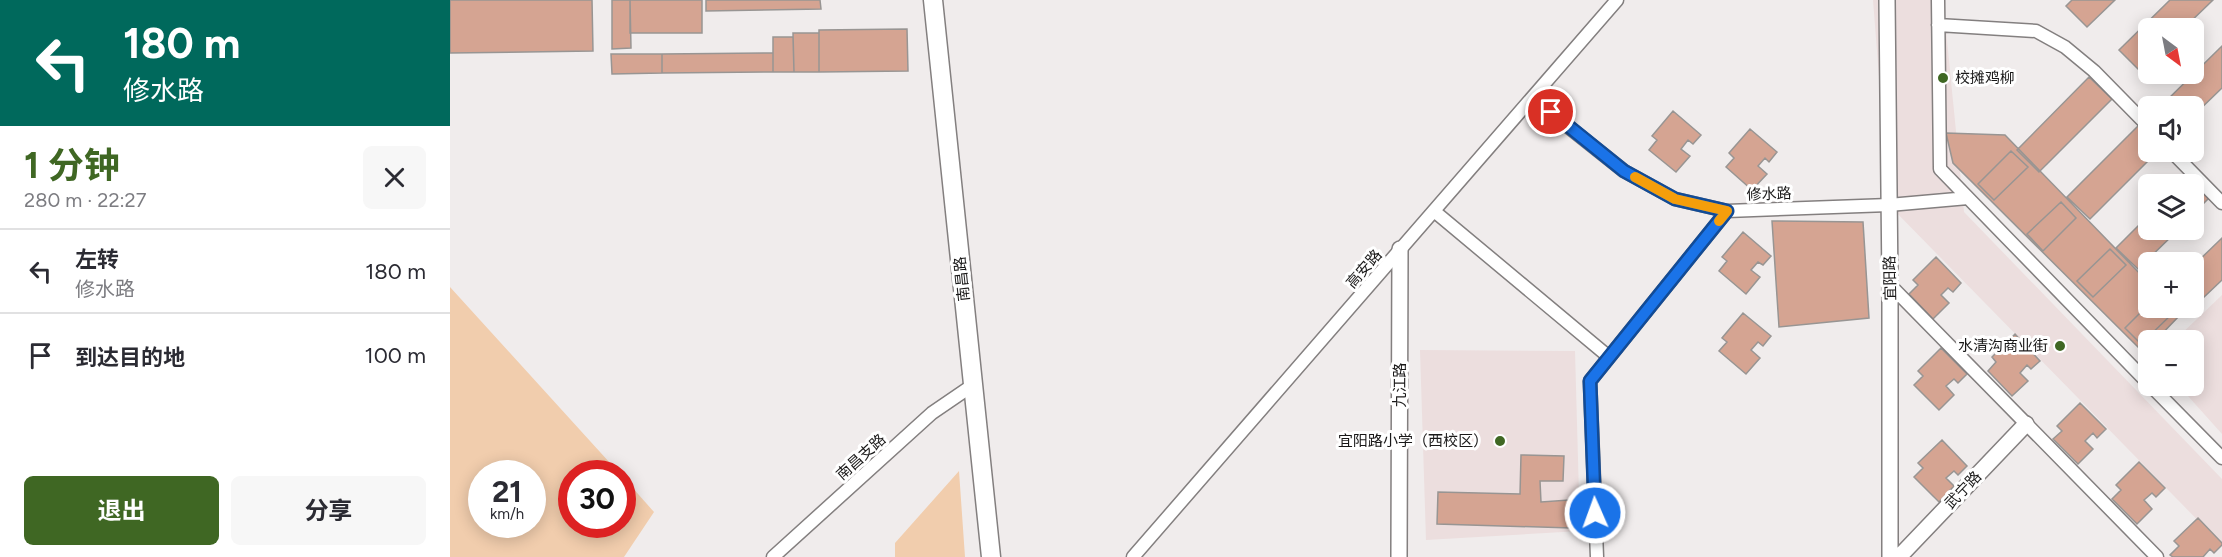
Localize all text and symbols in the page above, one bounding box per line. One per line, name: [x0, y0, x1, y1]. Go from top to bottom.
text: 180 m: [123, 18, 240, 69]
north arrow: [2138, 18, 2204, 84]
map controls: [2138, 18, 2204, 396]
icon: left: [24, 24, 102, 102]
place label: 校摊鸡柳: [1955, 69, 2015, 87]
marker: 校摊鸡柳: [1936, 71, 1950, 85]
text: 修水路: [123, 74, 204, 107]
pin: [1525, 86, 1576, 137]
icon: arrive: [1534, 95, 1567, 128]
button: sound: [2138, 96, 2204, 162]
text: 1 分钟: [24, 144, 120, 187]
button: close: [363, 146, 426, 209]
button: layers: [2138, 174, 2204, 240]
street label: 修水路: [1746, 184, 1792, 204]
text: 280 m · 22:27: [24, 188, 147, 212]
text: 左转: [75, 246, 119, 273]
street label: 高安路: [1342, 246, 1386, 292]
button: +: [2138, 252, 2204, 318]
icon: left: [24, 255, 57, 288]
street label: 宜阳路: [1881, 255, 1899, 301]
street label: 南昌路: [951, 256, 973, 302]
text: 180 m: [365, 258, 426, 285]
text: 修水路: [75, 277, 135, 301]
button: −: [2138, 330, 2204, 396]
place label: 水清沟商业街: [1958, 337, 2048, 355]
icon: arrive: [24, 339, 57, 372]
marker: 水清沟商业街: [2053, 339, 2067, 353]
text: 100 m: [365, 342, 426, 369]
text: 到达目的地: [75, 344, 185, 371]
street label: 九江路: [1391, 362, 1409, 408]
street label: 南昌支路: [833, 430, 889, 484]
place label: 宜阳路小学（西校区）: [1338, 432, 1488, 450]
marker: 宜阳路小学（西校区）: [1493, 434, 1507, 448]
speed limit sign: 30: [558, 460, 636, 538]
street label: 武宁路: [1941, 468, 1985, 512]
text: 21: [492, 473, 522, 510]
button: 退出: [24, 476, 219, 545]
button: 分享: [231, 476, 426, 545]
position arrow: [1563, 481, 1627, 545]
text: km/h: [490, 505, 524, 523]

